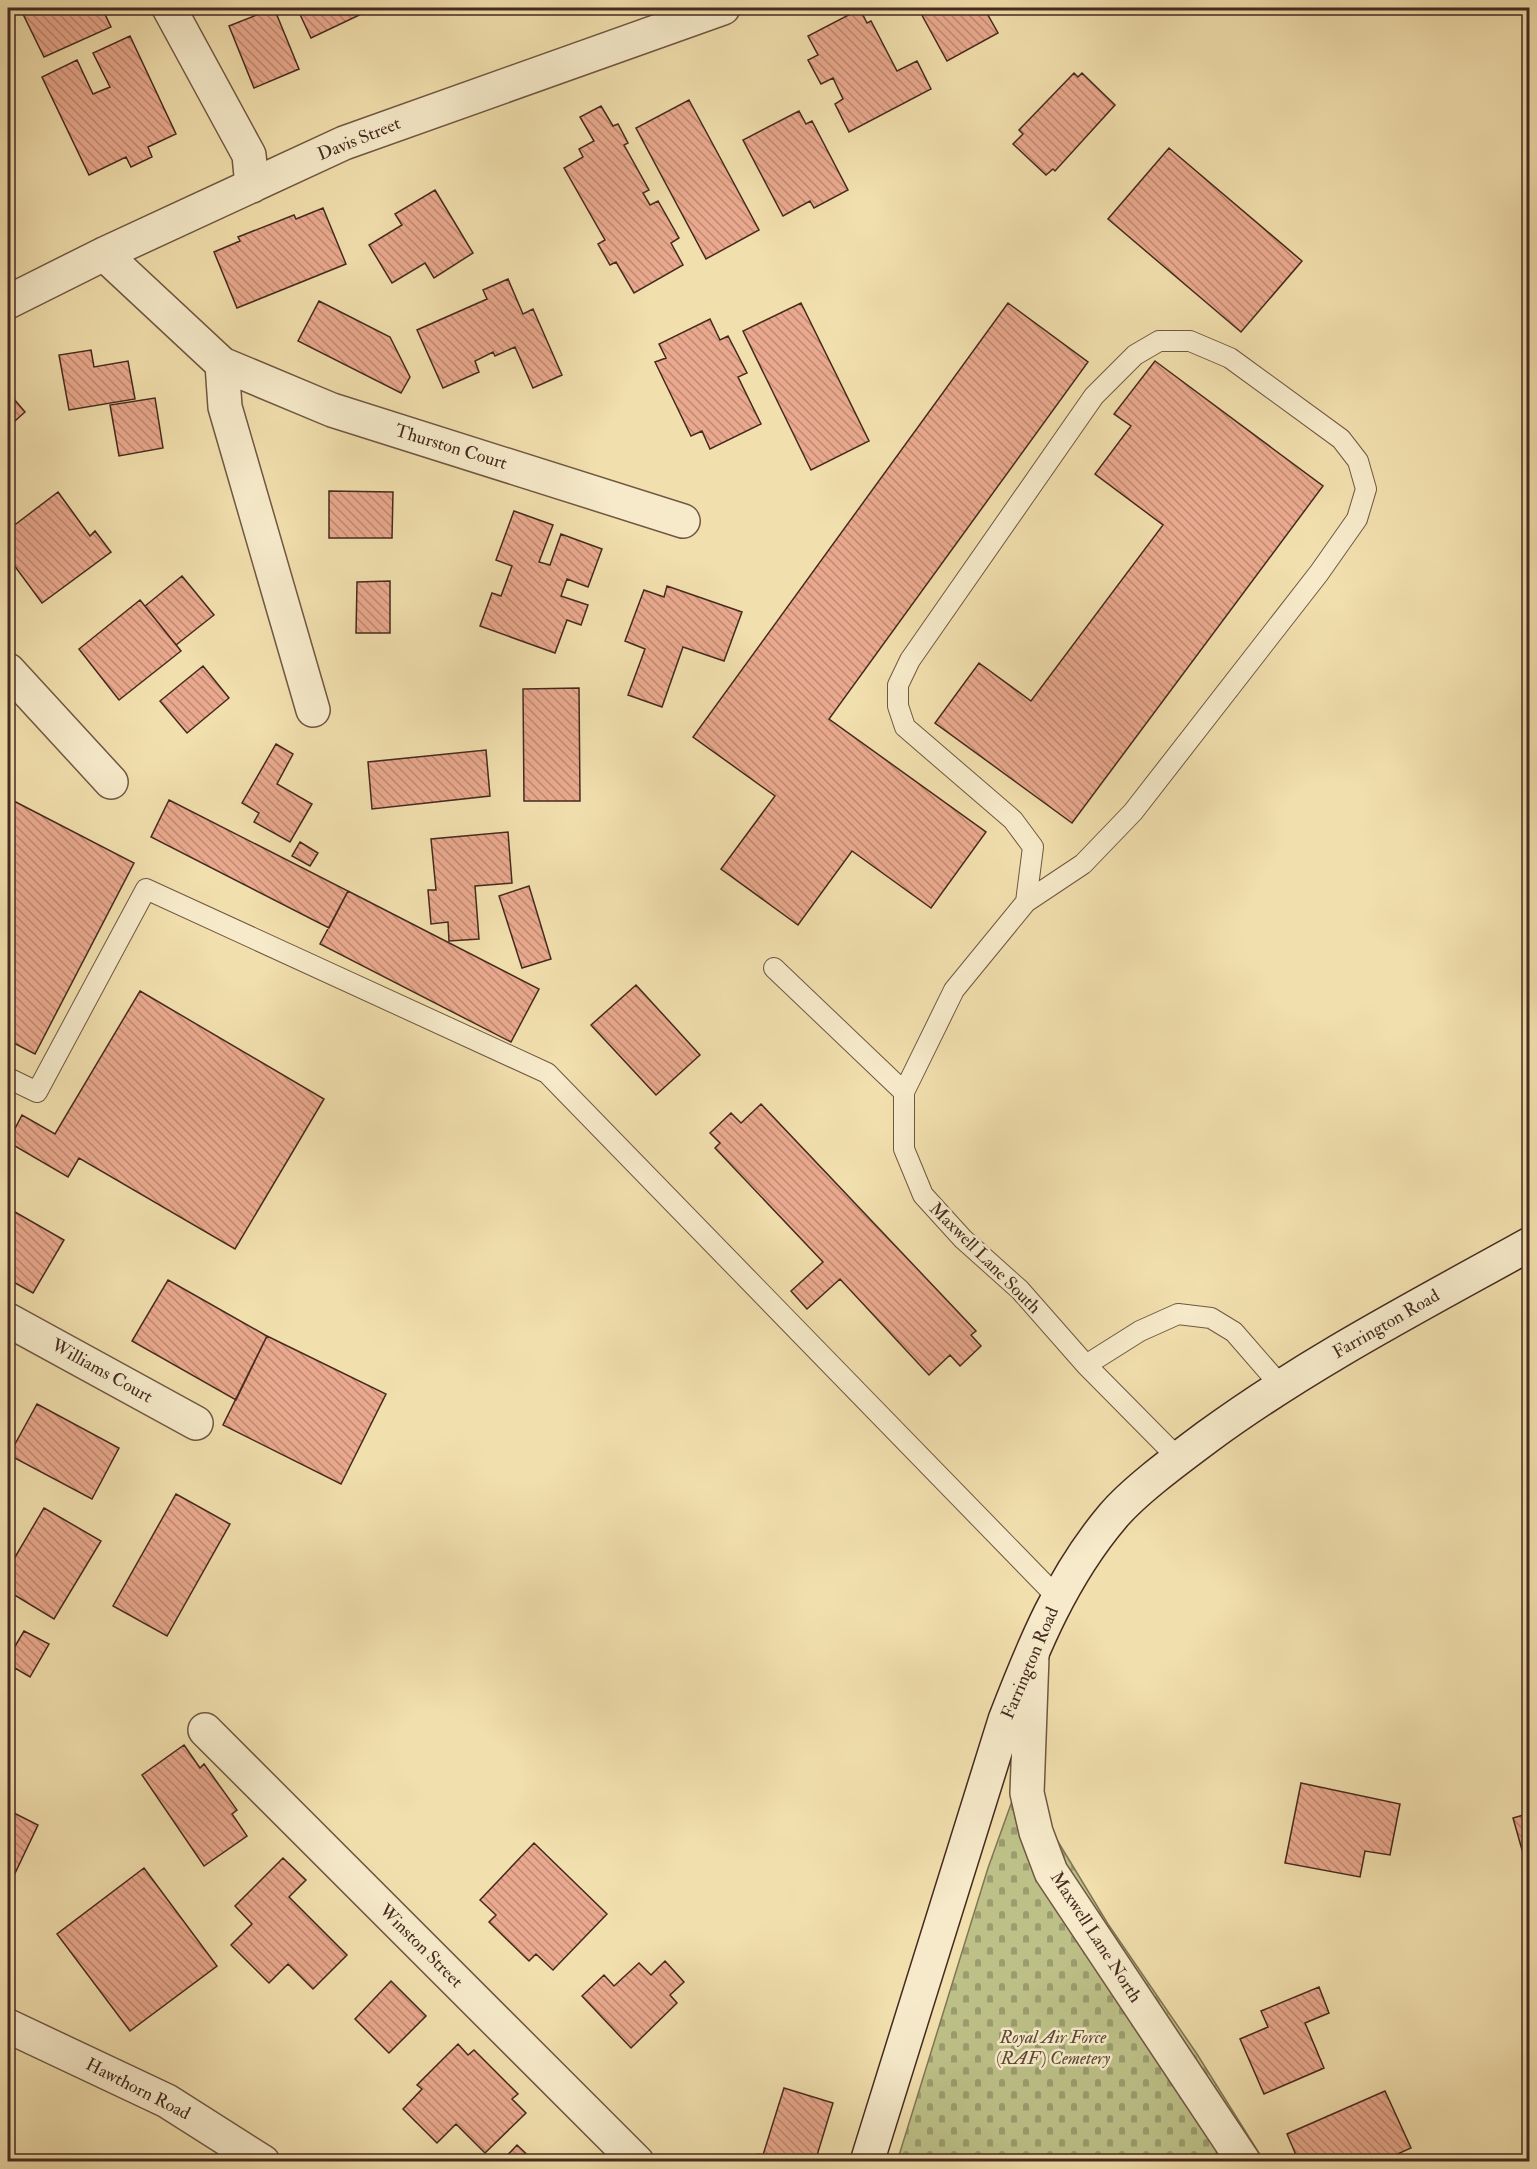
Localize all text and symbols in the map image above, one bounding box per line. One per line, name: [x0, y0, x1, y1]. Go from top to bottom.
street label: Davis Street: [314, 112, 404, 166]
street label: Thurston Court: [392, 419, 510, 475]
street label: Maxwell Lane South: [924, 1197, 1046, 1319]
street label: Farrington Road: [1328, 1284, 1444, 1364]
street label: Williams Court: [46, 1333, 157, 1408]
street label: Farrington Road: [996, 1603, 1064, 1723]
street label: Maxwell Lane North: [1045, 1867, 1147, 2007]
street label: Winston Street: [373, 1898, 468, 1993]
park label: Royal Air Force (RAF) Cemetery: [996, 2026, 1111, 2070]
street label: Hawthorn Road: [82, 2053, 194, 2125]

